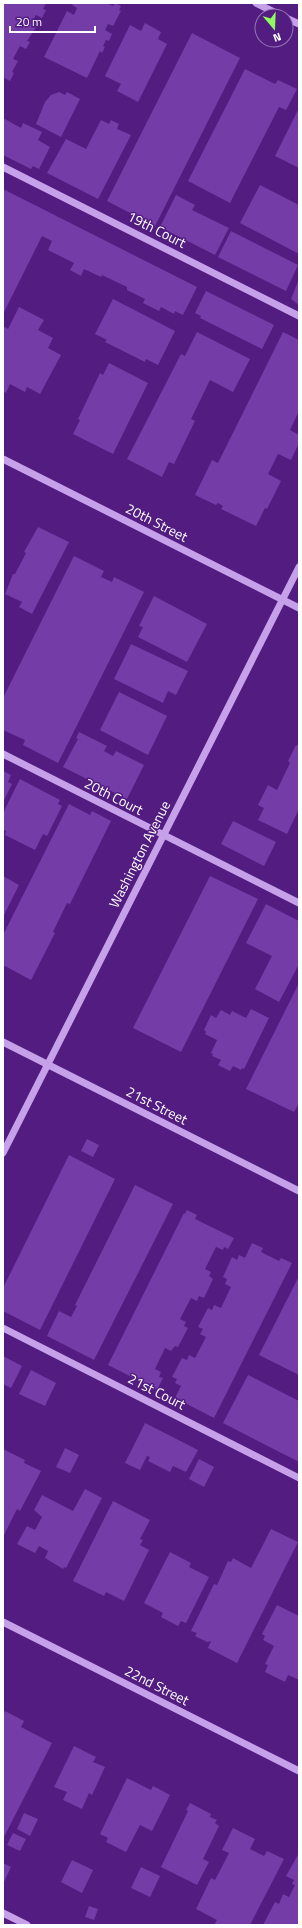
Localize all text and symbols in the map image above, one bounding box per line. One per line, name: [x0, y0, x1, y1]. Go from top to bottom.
scale bar: [10, 8, 95, 34]
north arrow: [254, 8, 294, 48]
text: 20 m: [16, 12, 42, 31]
text: N: [271, 29, 283, 46]
street label: 19th Court: [124, 205, 190, 253]
street label: 20th Street: [122, 497, 192, 547]
street label: 20th Court: [81, 772, 147, 820]
street label: Washington Avenue: [103, 797, 175, 911]
street label: 21st Street: [123, 1081, 191, 1129]
street label: 21st Court: [125, 1368, 190, 1415]
street label: 22nd Street: [121, 1660, 193, 1710]

